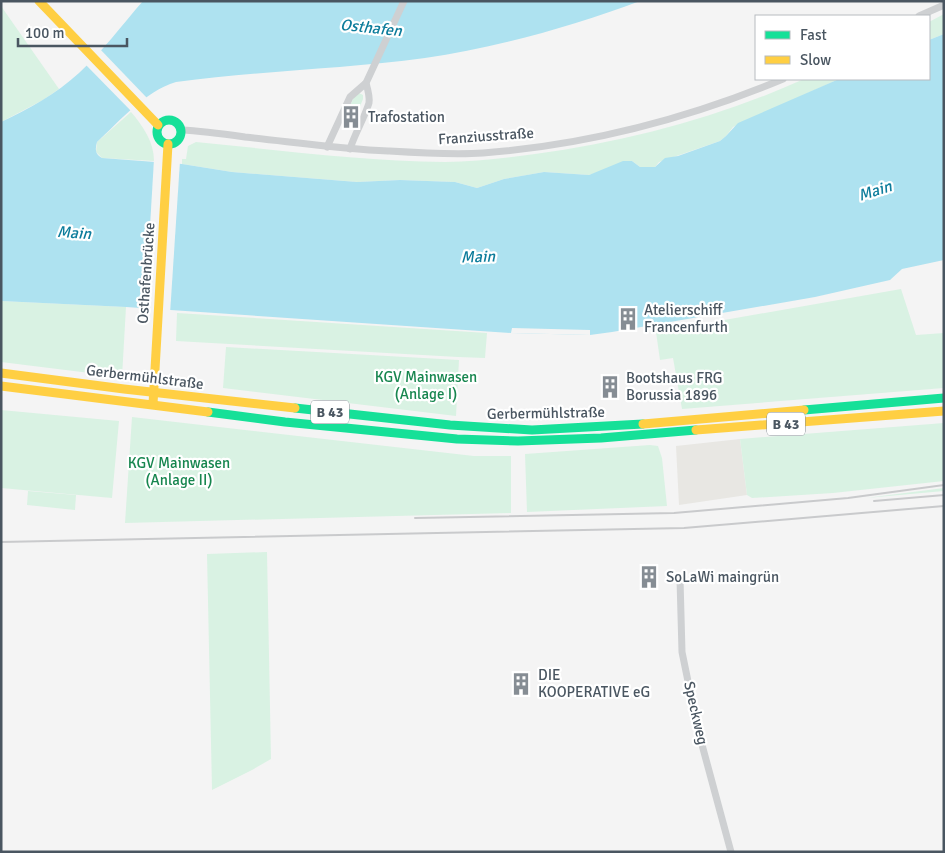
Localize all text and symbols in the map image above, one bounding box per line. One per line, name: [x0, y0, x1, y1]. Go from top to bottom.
scale bar: [18, 15, 126, 47]
water label: Osthafen: [339, 15, 404, 41]
legend: [755, 15, 930, 80]
text: 100 m: [25, 24, 65, 42]
text: Fast: [800, 26, 827, 44]
text: Slow: [800, 51, 831, 69]
building icon: Trafostation: [338, 104, 364, 130]
place label: Trafostation: [368, 108, 445, 126]
street label: Franziusstraße: [438, 124, 534, 148]
water label: Main: [856, 176, 896, 206]
water label: Main: [56, 222, 93, 244]
street label: Osthafenbrücke: [133, 222, 159, 324]
water label: Main: [461, 246, 497, 268]
place label: Atelierschiff Francenfurth: [644, 301, 728, 336]
building icon: Atelierschiff Francenfurth: [615, 306, 641, 332]
street label: Gerbermühlstraße: [85, 361, 205, 393]
park label: KGV Mainwasen (Anlage I): [375, 368, 477, 403]
place label: Bootshaus FRG Borussia 1896: [626, 369, 722, 404]
building icon: Bootshaus FRG Borussia 1896: [597, 374, 623, 400]
road number: B 43: [311, 401, 349, 424]
street label: Gerbermühlstraße: [487, 403, 605, 423]
road number: B 43: [767, 412, 805, 436]
park label: KGV Mainwasen (Anlage II): [128, 454, 230, 489]
building icon: SoLaWi maingrün: [636, 564, 662, 590]
place label: SoLaWi maingrün: [666, 568, 779, 586]
place label: DIE KOOPERATIVE eG: [538, 666, 650, 701]
building icon: DIE KOOPERATIVE eG: [508, 671, 534, 697]
street label: Speckweg: [680, 680, 712, 746]

